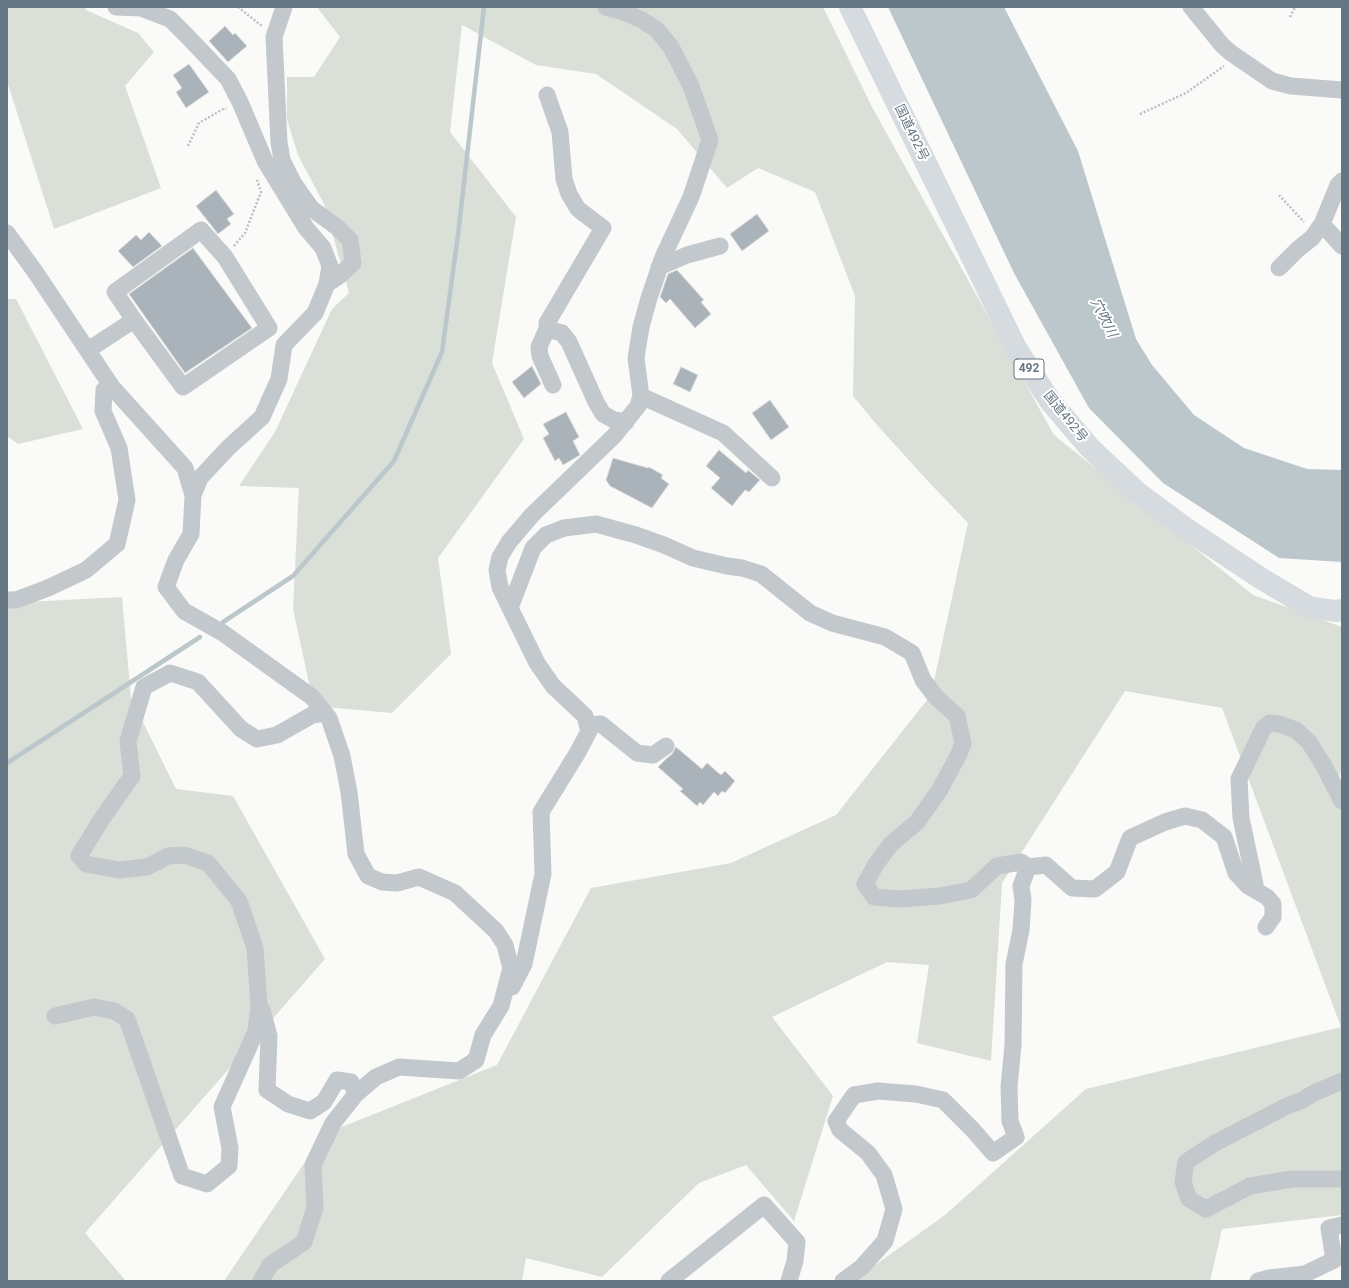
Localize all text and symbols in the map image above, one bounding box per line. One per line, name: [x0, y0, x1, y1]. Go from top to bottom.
street label: 国道492号: [891, 102, 931, 164]
water label: 穴吹川: [1086, 295, 1120, 341]
road number: 492: [1014, 359, 1044, 379]
street label: 国道492号: [1040, 388, 1090, 446]

